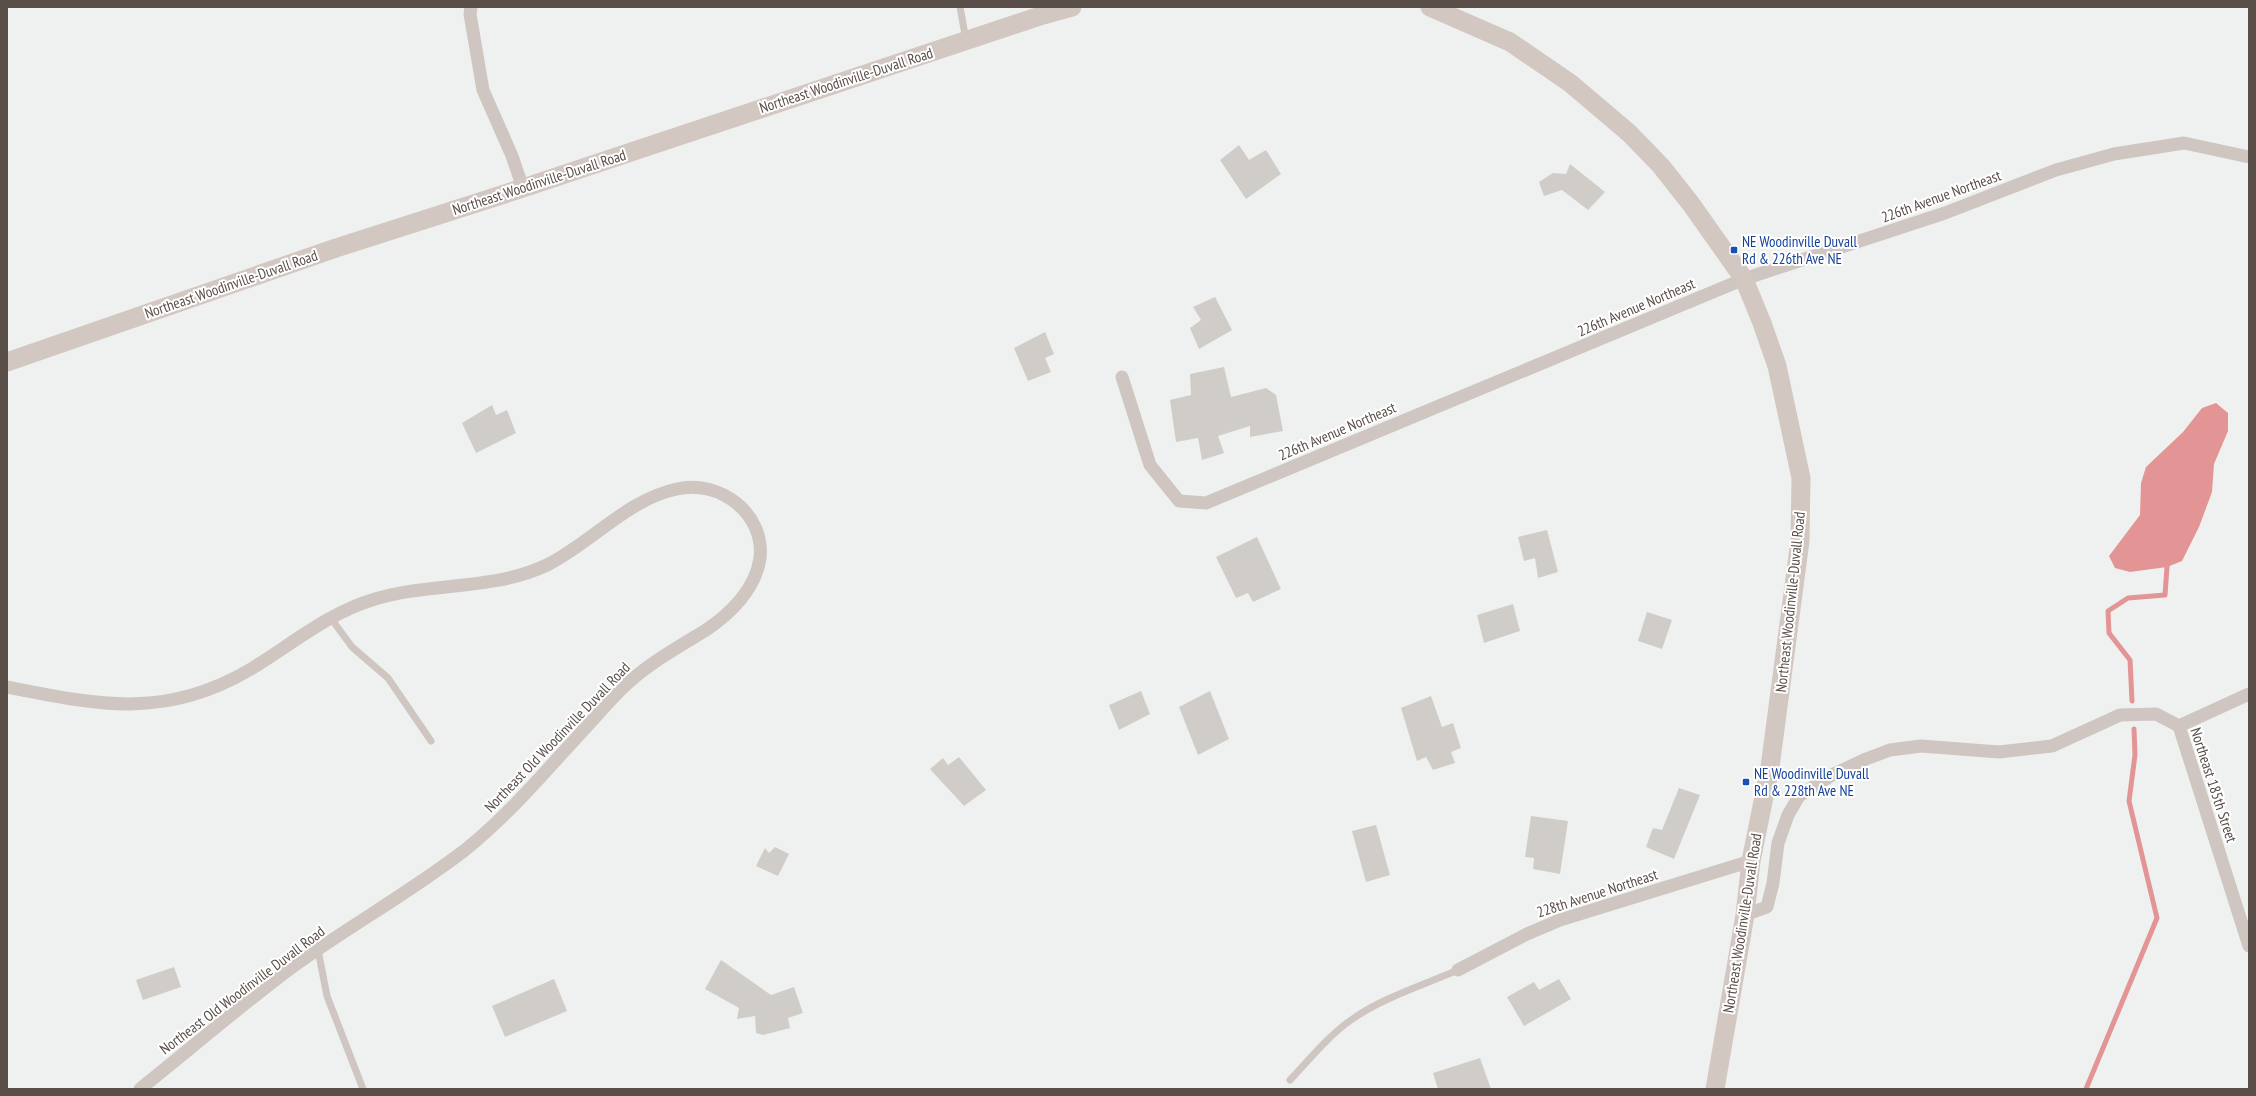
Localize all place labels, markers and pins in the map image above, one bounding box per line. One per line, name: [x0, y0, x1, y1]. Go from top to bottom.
place label: NE Woodinville Duvall Rd & 226th Ave NE: [1742, 232, 1857, 268]
marker: NE Woodinville Duvall Rd & 226th Ave NE: [1729, 245, 1739, 255]
place label: NE Woodinville Duvall Rd & 228th Ave NE: [1754, 764, 1869, 800]
marker: NE Woodinville Duvall Rd & 228th Ave NE: [1741, 777, 1751, 787]

